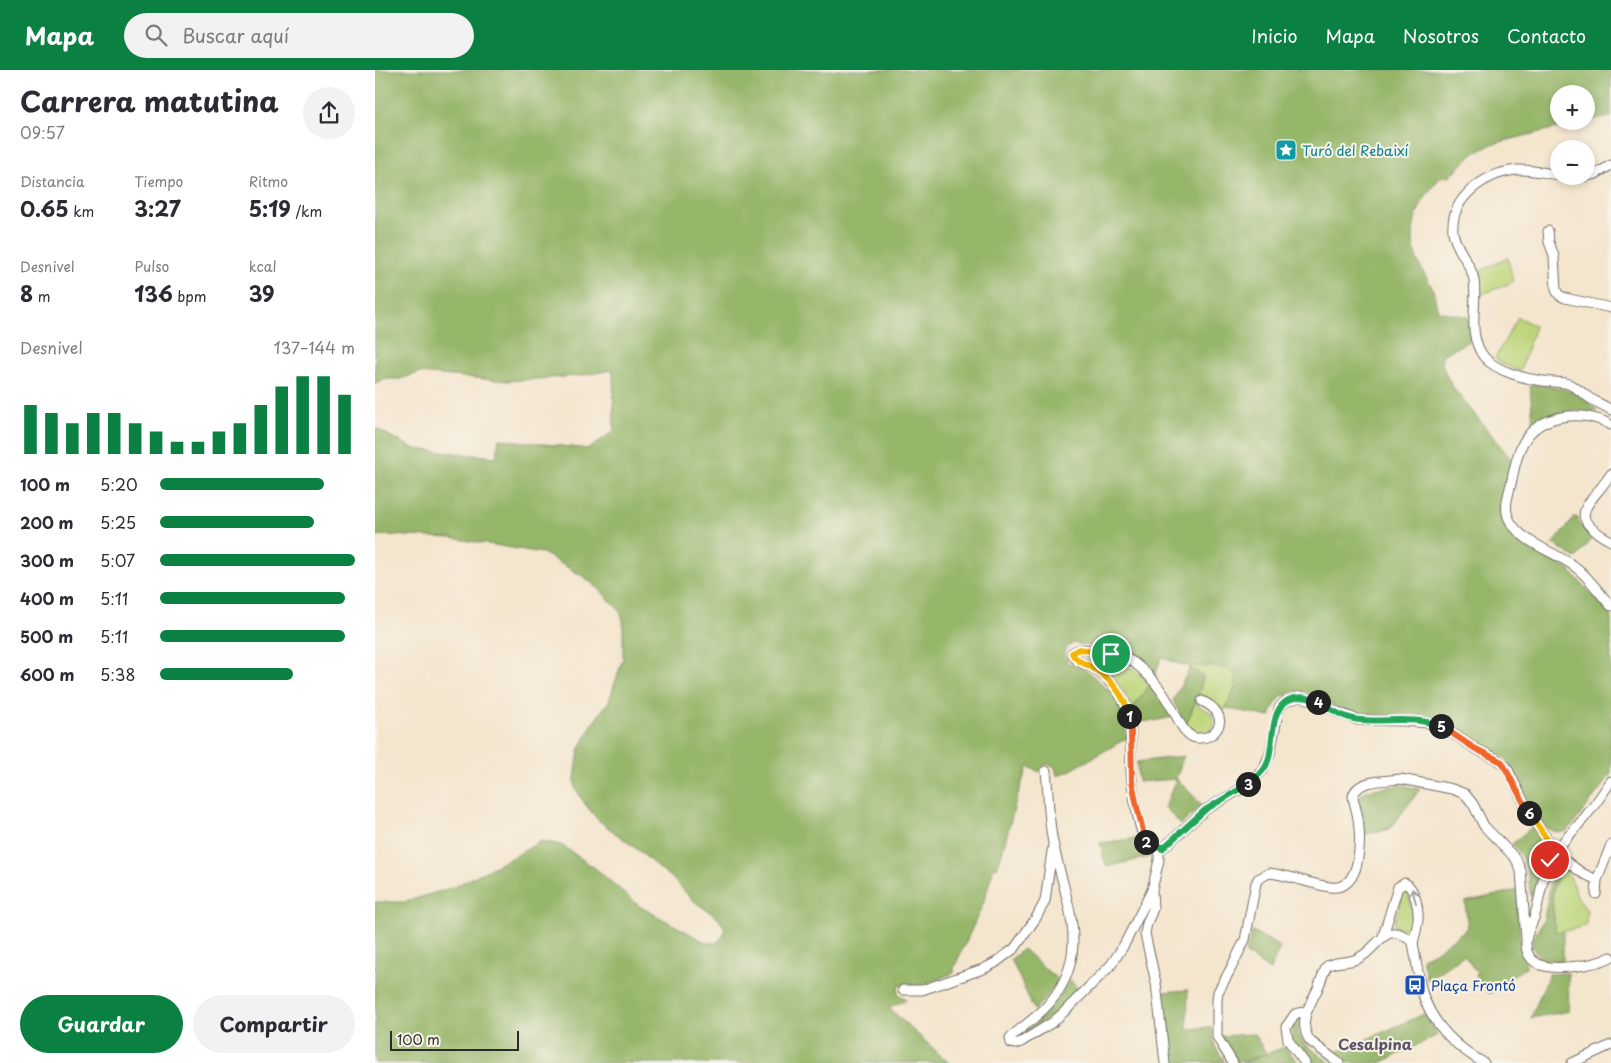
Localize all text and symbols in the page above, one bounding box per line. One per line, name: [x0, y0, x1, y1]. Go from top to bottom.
search box: [124, 13, 474, 58]
text: Mapa: [25, 17, 94, 53]
icon: search: [142, 21, 170, 49]
text: Buscar aquí: [182, 21, 289, 49]
text: Inicio: [1251, 22, 1298, 49]
text: Mapa: [1326, 22, 1375, 49]
text: Nosotros: [1403, 22, 1479, 49]
text: Contacto: [1507, 22, 1586, 49]
text: Carrera matutina: [20, 79, 279, 122]
map controls: [1550, 85, 1595, 185]
button: +: [1550, 85, 1595, 130]
button: share: [303, 87, 355, 139]
text: 09:57: [20, 120, 65, 144]
place icon: Turó del Rebaixí: [1274, 138, 1298, 162]
place label: Turó del Rebaixí: [1302, 140, 1408, 161]
button: −: [1550, 140, 1595, 185]
text: Distancia: [20, 171, 85, 192]
text: Tiempo: [134, 171, 183, 192]
text: Ritmo: [249, 171, 288, 192]
text: 0.65: [20, 192, 69, 224]
text: 3:27: [134, 192, 181, 224]
text: 5:19: [249, 192, 291, 224]
text: km: [69, 201, 94, 222]
text: /km: [291, 201, 322, 222]
text: Desnivel: [20, 256, 75, 277]
text: Pulso: [134, 256, 169, 277]
text: kcal: [249, 256, 277, 277]
text: 8: [20, 277, 33, 309]
text: 136: [134, 277, 173, 309]
text: 39: [249, 277, 275, 309]
text: m: [33, 286, 50, 307]
text: bpm: [173, 286, 206, 307]
text: Desnivel: [20, 335, 82, 359]
text: 137–144 m: [274, 335, 355, 359]
text: 100 m: [20, 472, 70, 496]
text: 5:20: [100, 472, 138, 496]
text: 200 m: [20, 510, 74, 534]
text: 5:25: [100, 510, 136, 534]
text: 300 m: [20, 548, 74, 572]
text: 5:07: [100, 548, 135, 572]
text: 400 m: [20, 586, 74, 610]
text: 5:11: [100, 586, 128, 610]
text: 500 m: [20, 624, 73, 648]
text: 5:11: [100, 624, 128, 648]
pin: [1090, 633, 1132, 675]
icon: arrive: [1097, 640, 1125, 668]
text: 600 m: [20, 662, 74, 686]
text: 5:38: [100, 662, 135, 686]
pin: 4: [1305, 690, 1331, 714]
text: 4: [1314, 692, 1323, 713]
pin: 1: [1117, 704, 1141, 728]
text: 1: [1126, 706, 1133, 727]
pin: 5: [1429, 714, 1453, 738]
text: 5: [1437, 716, 1446, 737]
pin: 3: [1235, 772, 1261, 796]
text: 3: [1244, 774, 1253, 795]
pin: 6: [1517, 800, 1541, 826]
text: 6: [1525, 803, 1534, 824]
pin: 2: [1133, 830, 1159, 854]
text: 2: [1142, 832, 1151, 853]
pin: [1529, 839, 1571, 881]
icon: check: [1536, 846, 1564, 874]
one-way arrow: [1408, 888, 1418, 904]
bus stop icon: Plaça Frontó: [1403, 973, 1427, 997]
place label: Plaça Frontó: [1431, 975, 1516, 996]
button: Guardar: [20, 995, 183, 1053]
button: Compartir: [193, 995, 355, 1053]
scale bar: [390, 1028, 519, 1051]
text: 100 m: [397, 1029, 440, 1050]
district label: Cesalpina: [1338, 1032, 1413, 1055]

